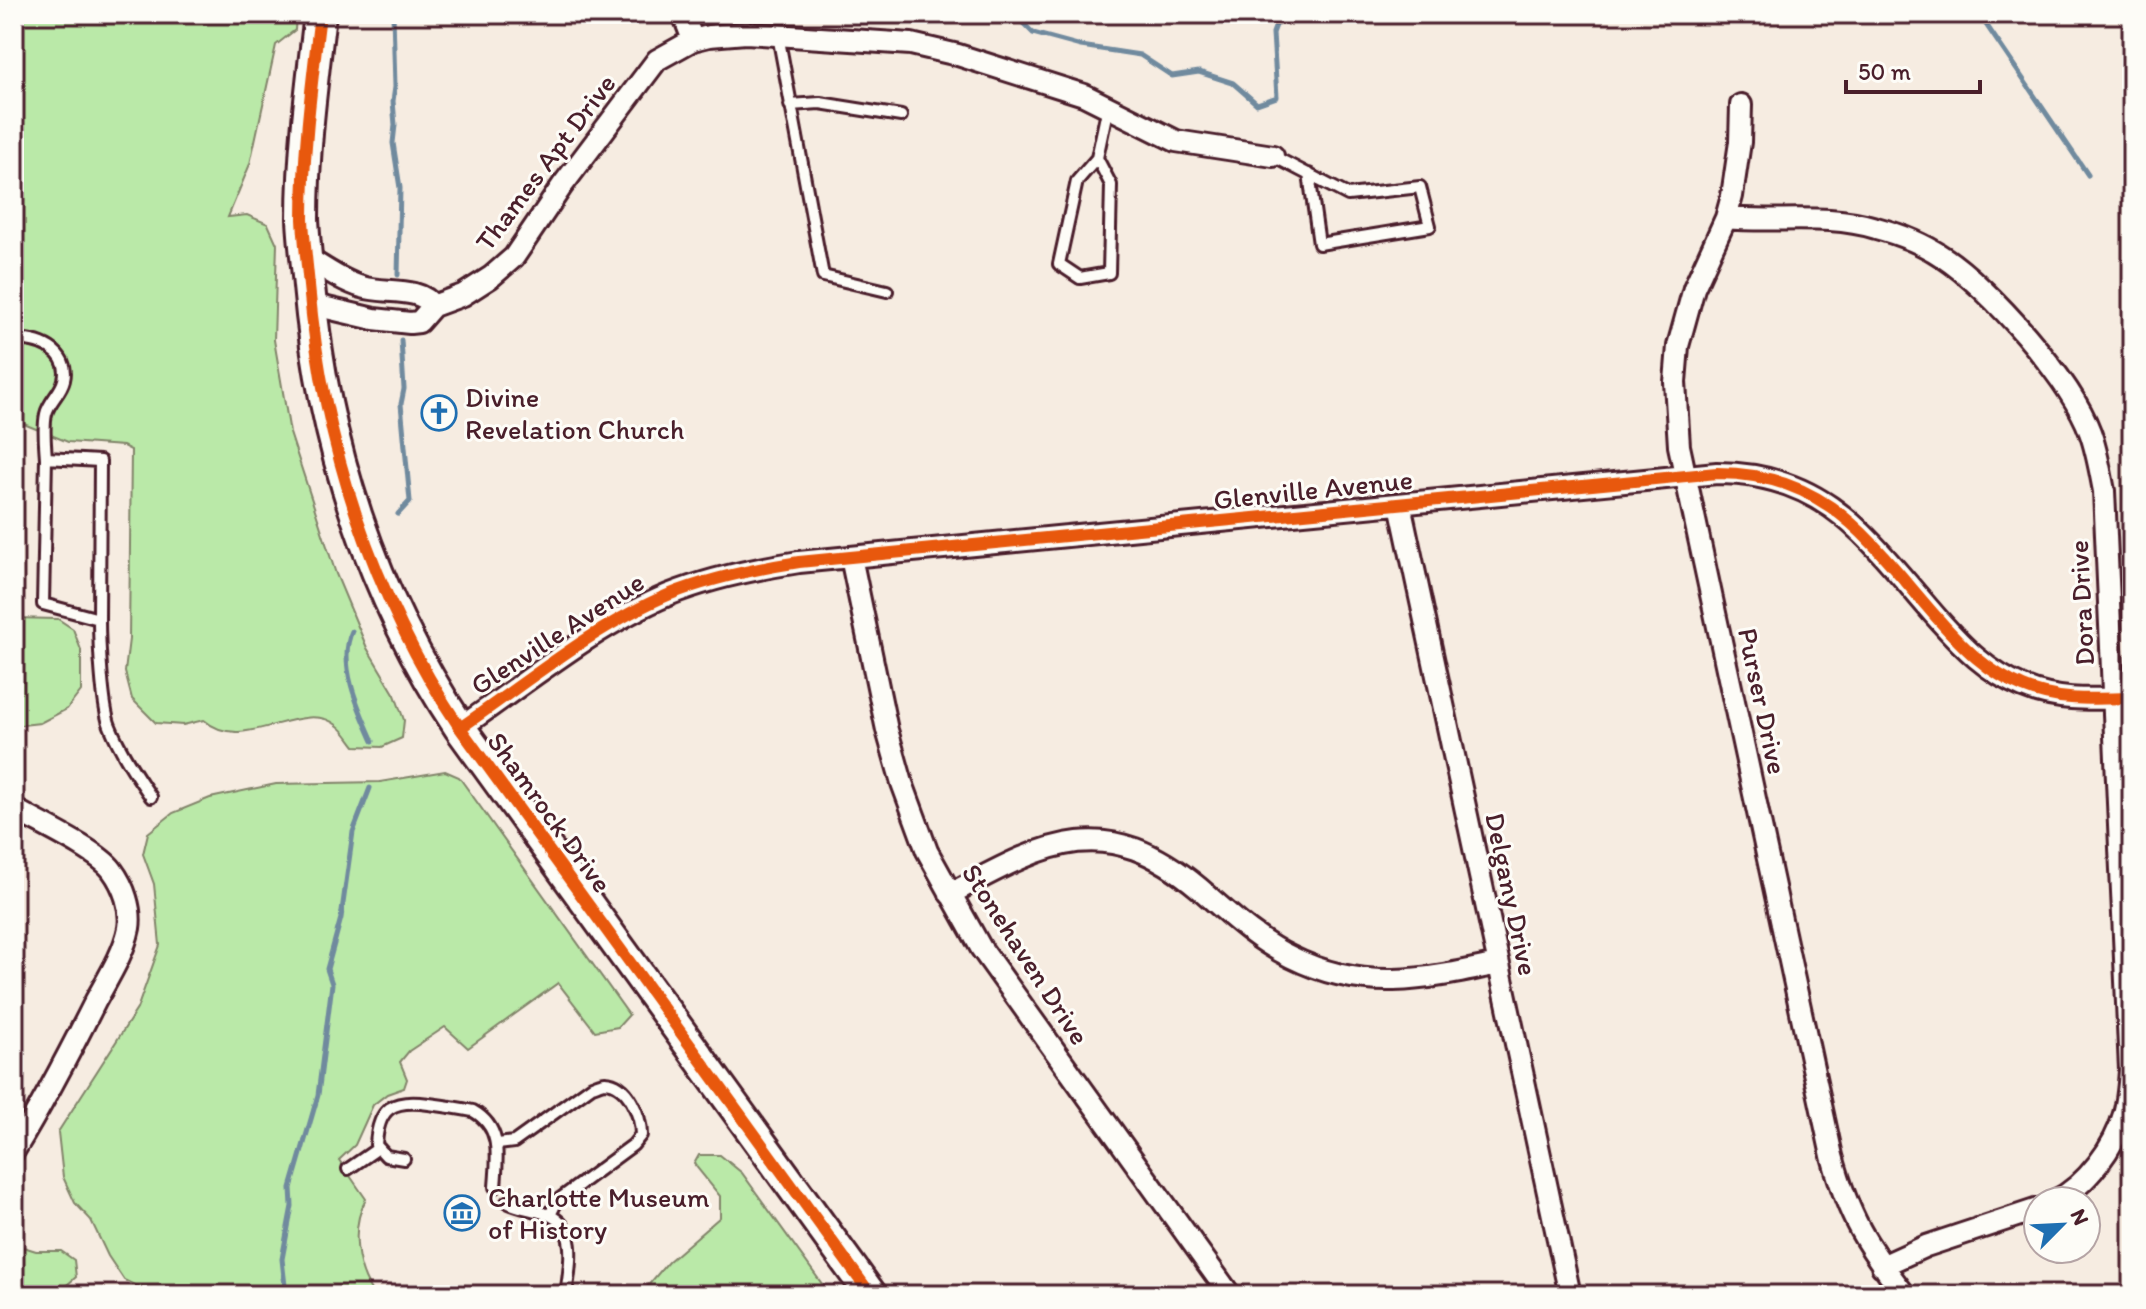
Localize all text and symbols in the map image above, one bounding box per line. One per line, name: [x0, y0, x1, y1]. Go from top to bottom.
scale bar: [1846, 44, 1980, 94]
text: 50 m: [1858, 57, 1911, 86]
street label: Thames Apt Drive: [467, 67, 623, 257]
place label: Divine Revelation Church: [465, 380, 684, 446]
church icon: Divine Revelation Church: [420, 394, 458, 432]
street label: Glenville Avenue: [1212, 462, 1414, 516]
street label: Dora Drive: [2061, 539, 2101, 667]
street label: Glenville Avenue: [464, 564, 650, 702]
street label: Purser Drive: [1731, 625, 1795, 777]
street label: Shamrock Drive: [480, 725, 620, 899]
street label: Delgany Drive: [1478, 809, 1546, 979]
street label: Stonehaven Drive: [955, 857, 1097, 1051]
place label: Charlotte Museum of History: [488, 1180, 710, 1246]
north arrow: [2022, 1185, 2102, 1265]
museum icon: Charlotte Museum of History: [443, 1194, 481, 1232]
text: N: [2064, 1205, 2095, 1229]

